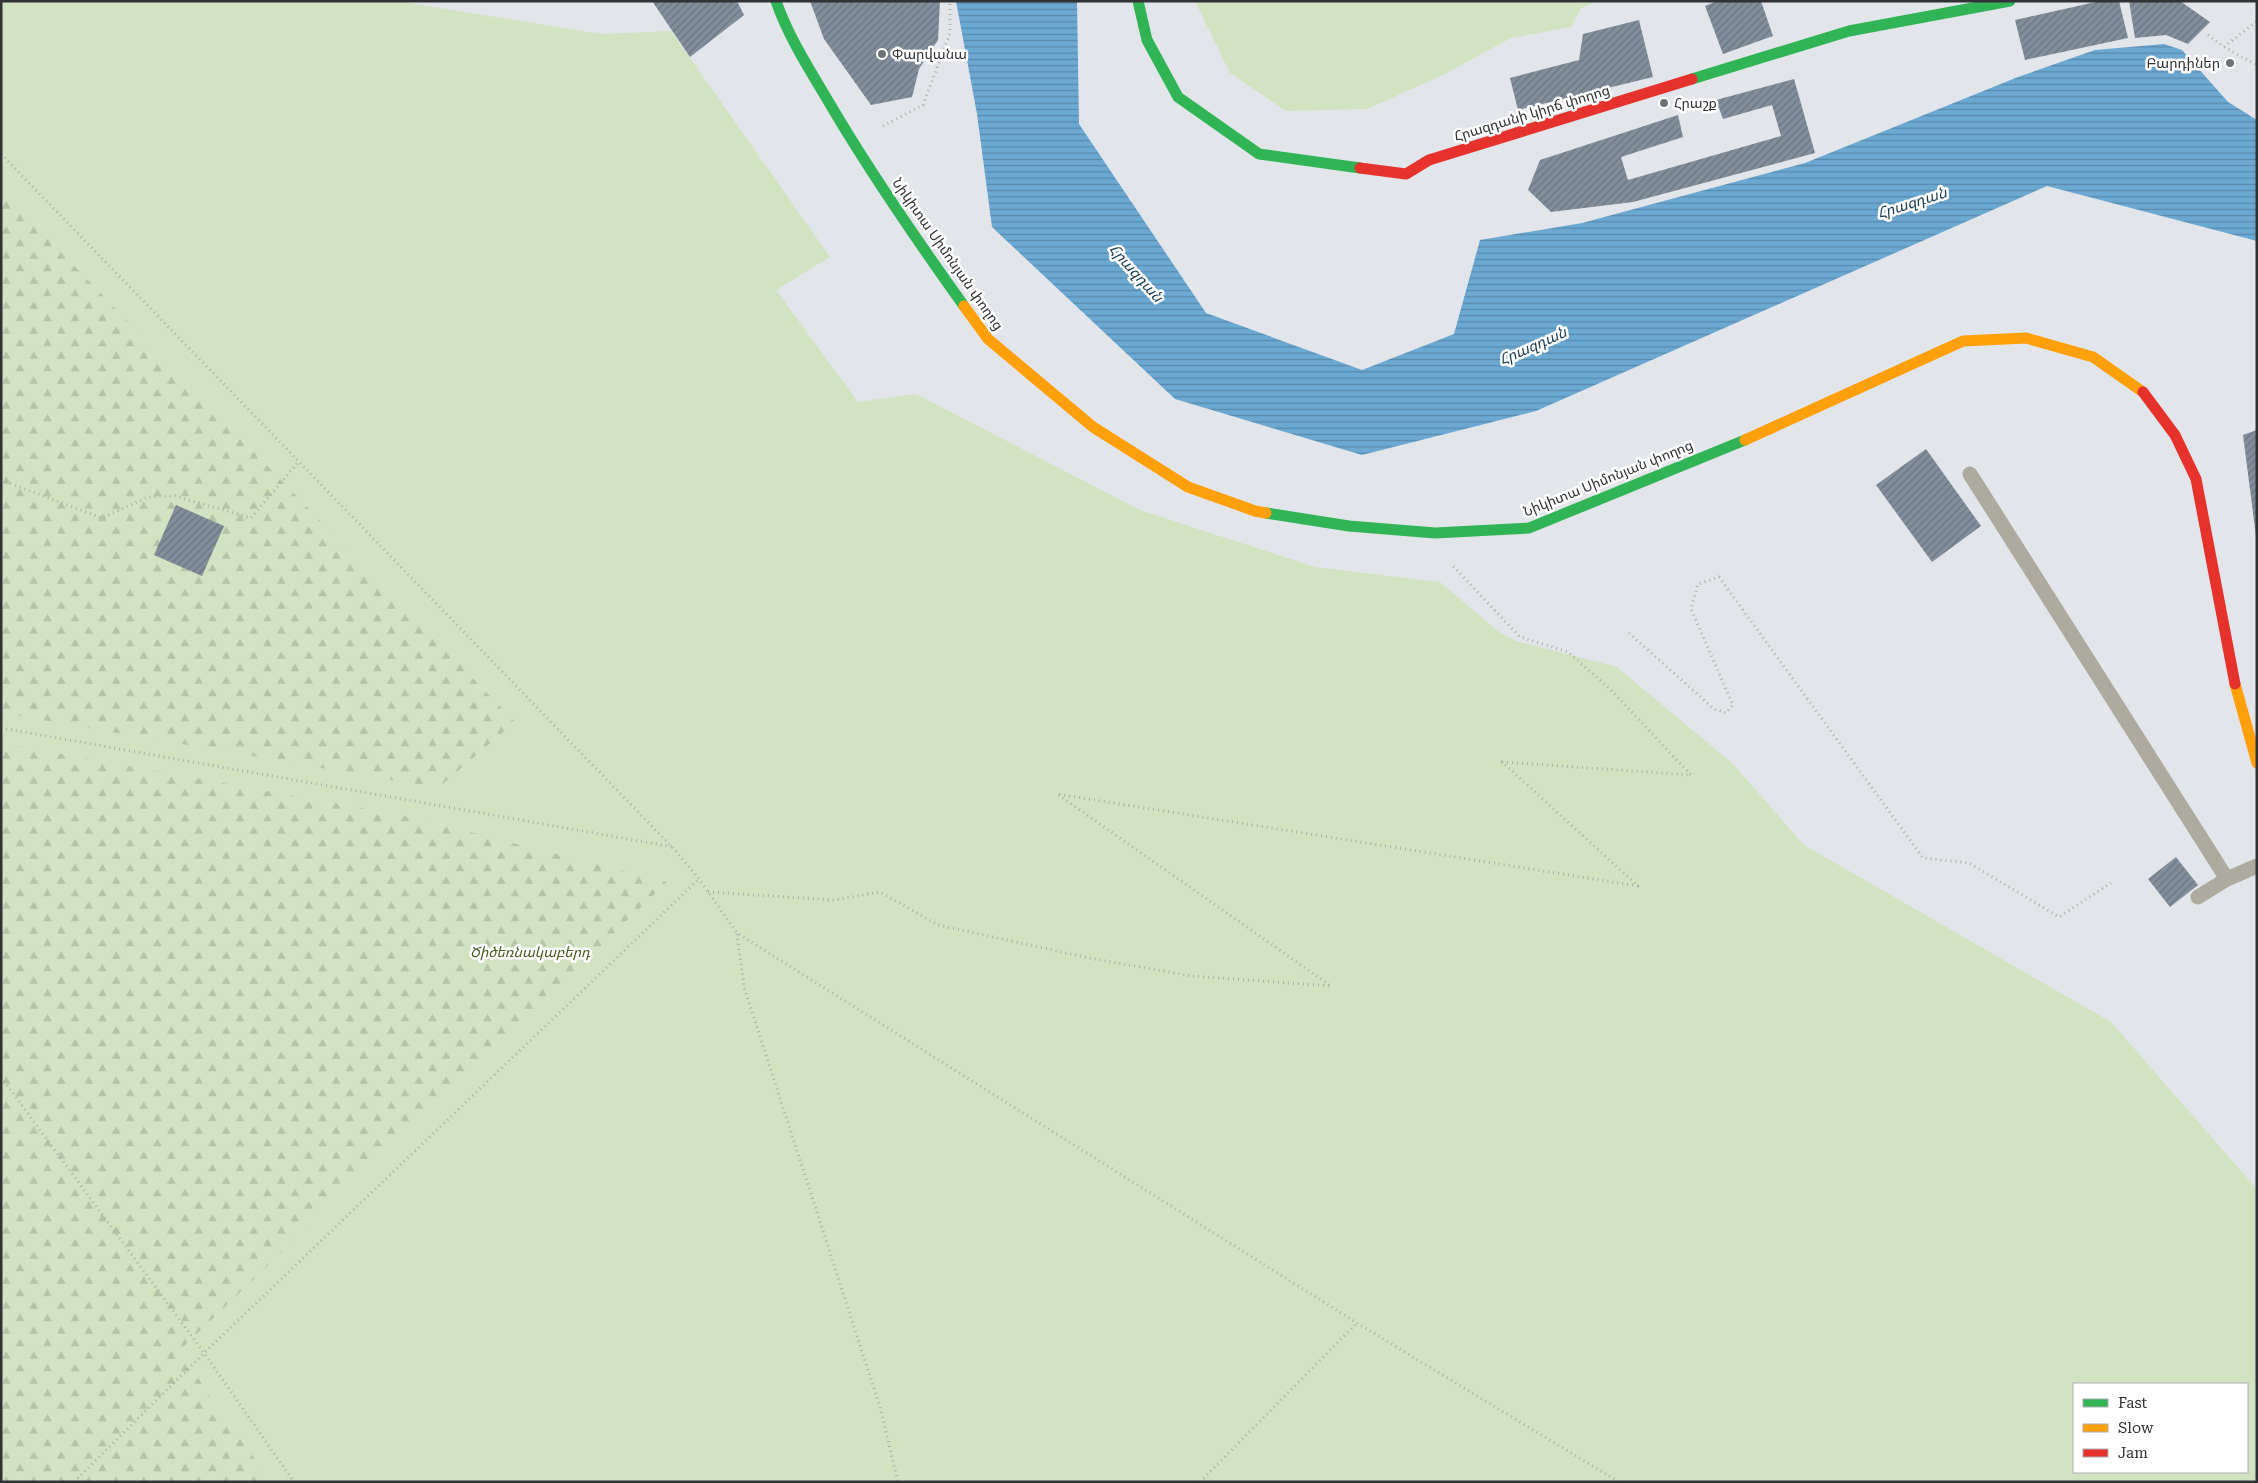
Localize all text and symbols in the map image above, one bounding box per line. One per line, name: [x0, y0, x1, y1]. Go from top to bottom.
place label: Փարվանա: [892, 46, 967, 62]
marker: Փարվանա: [876, 48, 888, 60]
place label: Բարդիներ: [2147, 55, 2220, 71]
marker: Բարդիներ: [2224, 57, 2236, 69]
street label: Հրազդանի կիրճ փողոց: [1452, 82, 1612, 144]
place label: Հրաշք: [1674, 95, 1717, 111]
marker: Հրաշք: [1658, 97, 1670, 109]
street label: Նիկիտա Սիմոնյան փողոց: [889, 175, 1007, 333]
water label: Հրազդան: [1875, 183, 1950, 223]
water label: Հրազդան: [1105, 240, 1167, 306]
water label: Հրազդան: [1497, 323, 1570, 369]
street label: Նիկիտա Սիմոնյան փողոց: [1521, 437, 1695, 519]
park label: Ծիծեռնակաբերդ: [470, 944, 591, 961]
legend: [2073, 1383, 2248, 1473]
text: Fast: [2118, 1394, 2148, 1412]
text: Slow: [2118, 1419, 2154, 1437]
text: Jam: [2118, 1444, 2148, 1462]

